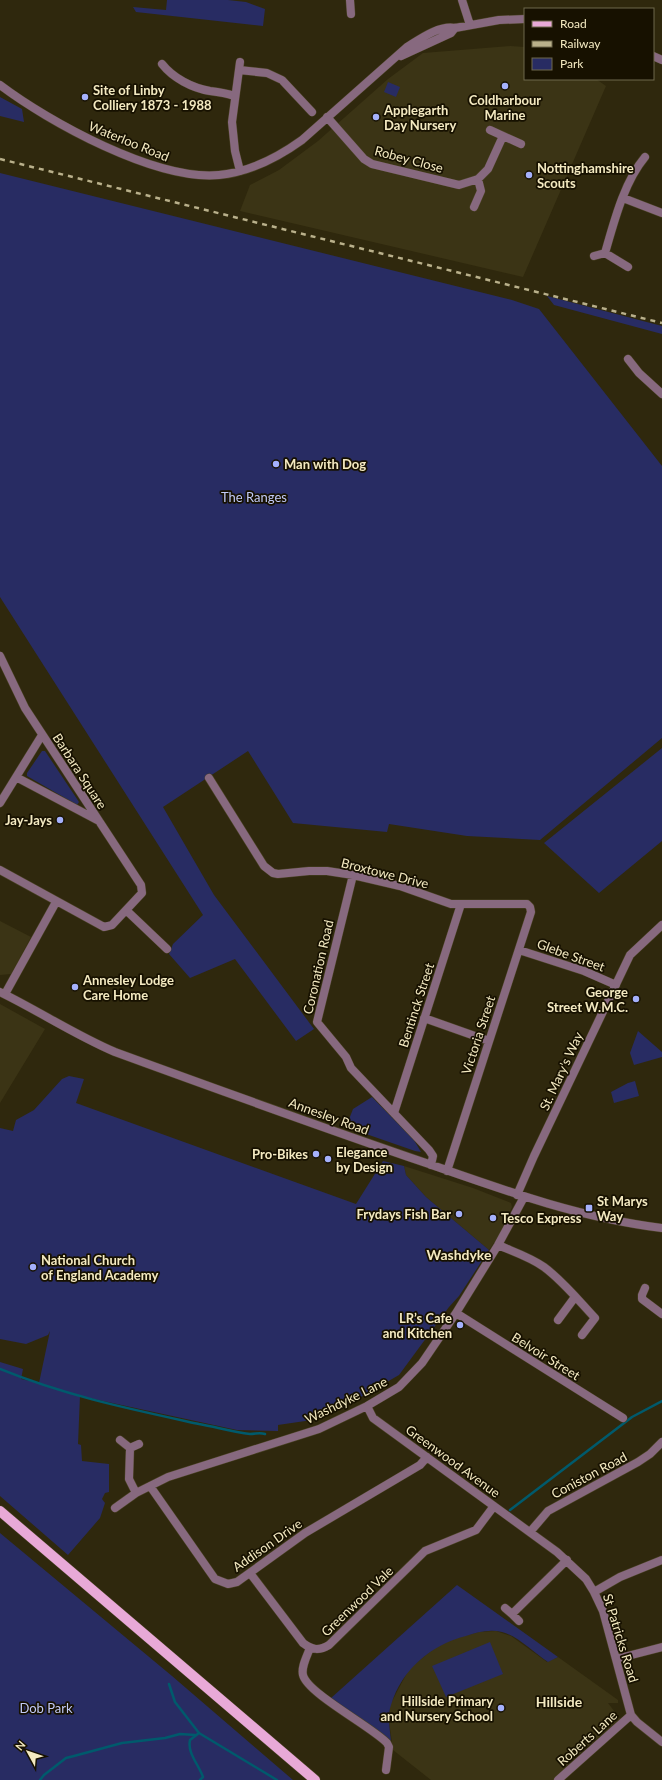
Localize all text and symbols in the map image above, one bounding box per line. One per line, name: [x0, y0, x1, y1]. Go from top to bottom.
legend: [524, 8, 654, 80]
text: Road: [560, 16, 587, 31]
text: Railway: [560, 36, 601, 51]
text: Park: [560, 56, 584, 71]
marker: Coldharbour Marine: [500, 81, 510, 91]
place label: Site of Linby Colliery 1873 - 1988: [93, 82, 212, 113]
marker: Site of Linby Colliery 1873 - 1988: [80, 92, 90, 102]
place label: Coldharbour Marine: [469, 92, 541, 123]
place label: Applegarth Day Nursery: [383, 102, 456, 133]
marker: Applegarth Day Nursery: [371, 112, 381, 122]
street label: Waterloo Road: [86, 118, 172, 164]
street label: Robey Close: [373, 142, 445, 176]
place label: Nottinghamshire Scouts: [537, 160, 634, 191]
marker: Nottinghamshire Scouts: [524, 170, 534, 180]
place label: Man with Dog: [284, 456, 366, 472]
marker: Man with Dog: [271, 459, 281, 469]
park label: The Ranges: [221, 489, 287, 505]
street label: Barbara Square: [50, 730, 110, 812]
place label: Jay-Jays: [5, 812, 52, 828]
marker: Jay-Jays: [55, 815, 65, 825]
street label: Broxtowe Drive: [340, 854, 430, 892]
street label: Coronation Road: [299, 918, 337, 1016]
street label: Glebe Street: [535, 935, 607, 975]
street label: Bentinck Street: [395, 960, 437, 1049]
place label: Annesley Lodge Care Home: [82, 972, 174, 1003]
marker: Annesley Lodge Care Home: [70, 982, 80, 992]
place label: George Street W.M.C.: [547, 984, 628, 1015]
street label: Victoria Street: [458, 993, 498, 1076]
marker: George Street W.M.C.: [631, 994, 641, 1004]
street label: St. Mary's Way: [536, 1029, 586, 1113]
street label: Annesley Road: [287, 1094, 371, 1138]
place label: Elegance by Design: [336, 1144, 393, 1175]
place label: Pro-Bikes: [252, 1146, 308, 1162]
marker: Pro-Bikes: [311, 1149, 321, 1159]
marker: Elegance by Design: [323, 1154, 333, 1164]
place label: St Marys Way: [597, 1193, 648, 1224]
marker: St Marys Way: [584, 1203, 594, 1213]
place label: Frydays Fish Bar: [357, 1206, 451, 1222]
marker: Frydays Fish Bar: [454, 1209, 464, 1219]
place label: Tesco Express: [501, 1210, 582, 1226]
marker: Tesco Express: [488, 1213, 498, 1223]
district label: Washdyke: [427, 1246, 492, 1263]
place label: National Church of England Academy: [41, 1252, 158, 1283]
marker: National Church of England Academy: [28, 1262, 38, 1272]
place label: LR’s Cafe and Kitchen: [383, 1310, 452, 1341]
marker: LR’s Cafe and Kitchen: [455, 1320, 465, 1330]
street label: Belvoir Street: [509, 1329, 583, 1383]
street label: Washdyke Lane: [302, 1373, 390, 1427]
street label: Greenwood Avenue: [403, 1421, 503, 1501]
street label: Coniston Road: [548, 1448, 630, 1502]
street label: Addison Drive: [229, 1515, 305, 1575]
street label: Greenwood Vale: [318, 1562, 396, 1639]
street label: St Patricks Road: [600, 1592, 642, 1684]
place label: Hillside Primary and Nursery School: [380, 1693, 493, 1724]
district label: Hillside: [536, 1693, 583, 1710]
park label: Dob Park: [19, 1700, 73, 1716]
marker: Hillside Primary and Nursery School: [496, 1703, 506, 1713]
street label: Roberts Lane: [554, 1707, 620, 1769]
north arrow: [8, 1732, 48, 1772]
text: N: [12, 1738, 28, 1753]

